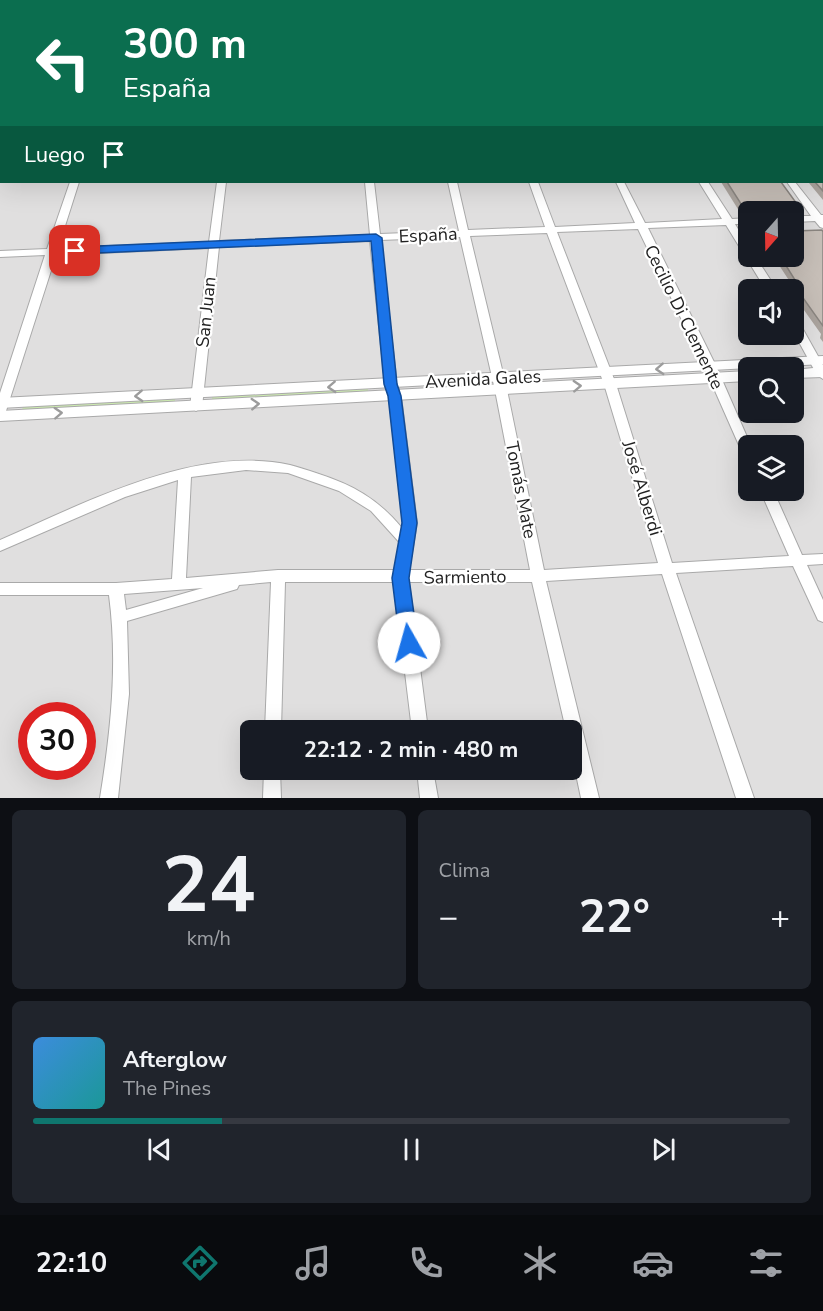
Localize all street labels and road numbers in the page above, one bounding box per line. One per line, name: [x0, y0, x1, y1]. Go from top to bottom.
street label: España: [398, 221, 458, 249]
street label: Cecilio Di Clemente: [639, 241, 729, 393]
street label: San Juan: [190, 275, 222, 349]
street label: Avenida Gales: [424, 364, 542, 394]
street label: José Alberdi: [616, 437, 668, 538]
street label: Tomás Mate: [500, 439, 542, 541]
street label: Sarmiento: [423, 564, 507, 590]

